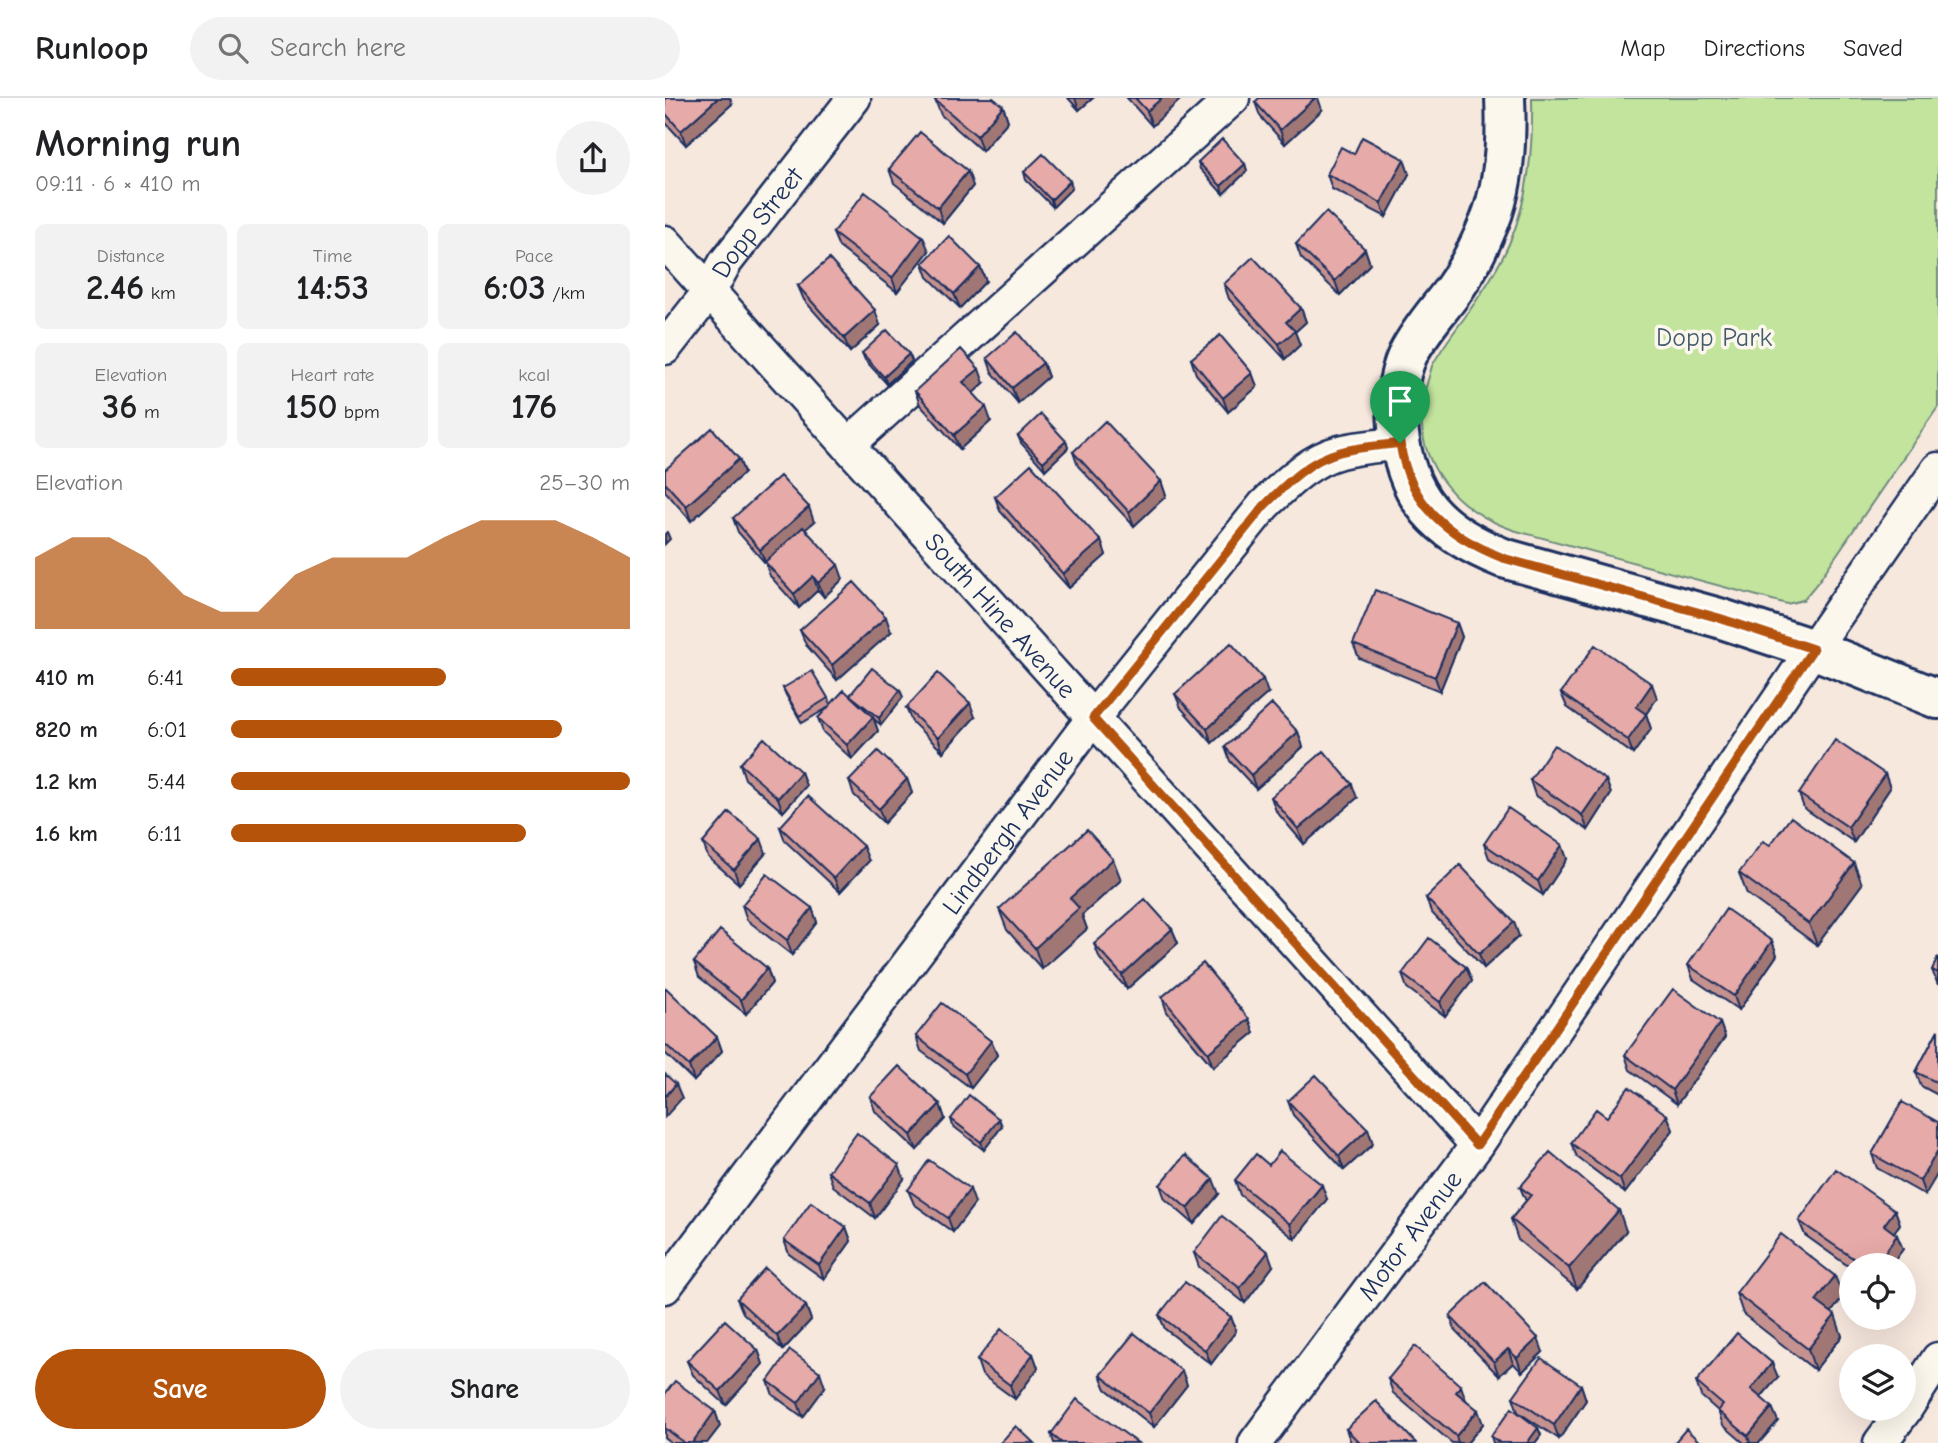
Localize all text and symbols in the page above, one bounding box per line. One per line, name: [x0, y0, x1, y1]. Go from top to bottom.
search box: [190, 17, 680, 80]
text: Runloop: [35, 29, 148, 67]
icon: search: [214, 29, 252, 67]
text: Search here: [270, 33, 406, 63]
text: Map: [1620, 34, 1666, 62]
text: Directions: [1704, 34, 1805, 62]
text: Saved: [1843, 34, 1903, 62]
button: share: [556, 121, 630, 195]
text: Morning run: [35, 122, 241, 166]
street label: Dopp Street: [706, 161, 811, 283]
text: 09:11 · 6 × 410 m: [35, 170, 200, 197]
text: Distance: [97, 245, 165, 267]
text: Time: [313, 245, 352, 267]
text: Pace: [515, 245, 553, 267]
text: 2.46: [86, 267, 144, 308]
text: 14:53: [296, 267, 369, 308]
text: 6:03: [483, 267, 546, 308]
text: km: [144, 282, 176, 304]
text: /km: [546, 282, 585, 304]
park label: Dopp Park: [1656, 323, 1773, 353]
text: Elevation: [94, 364, 167, 386]
text: Heart rate: [291, 364, 374, 386]
text: kcal: [518, 364, 550, 386]
pin: [1370, 371, 1430, 443]
icon: arrive: [1381, 382, 1419, 420]
text: 36: [102, 386, 138, 427]
text: 150: [285, 386, 338, 427]
text: 176: [511, 386, 557, 427]
text: m: [138, 401, 160, 423]
text: bpm: [338, 401, 380, 423]
text: Elevation: [35, 469, 123, 496]
text: 25–30 m: [539, 469, 630, 496]
street label: South Hine Avenue: [918, 527, 1082, 705]
text: 410 m: [35, 664, 94, 691]
text: 6:41: [147, 664, 184, 691]
text: 820 m: [35, 716, 98, 743]
text: 6:01: [147, 716, 187, 743]
street label: Lindbergh Avenue: [937, 743, 1080, 921]
text: 1.2 km: [35, 768, 97, 795]
text: 5:44: [147, 768, 186, 795]
text: 1.6 km: [35, 820, 98, 847]
text: 6:11: [147, 820, 182, 847]
street label: Motor Avenue: [1352, 1165, 1469, 1307]
map controls: [1839, 1253, 1916, 1421]
button: locate: [1839, 1253, 1916, 1330]
button: layers: [1839, 1344, 1916, 1421]
button: Save: [35, 1349, 326, 1429]
button: Share: [340, 1349, 630, 1429]

